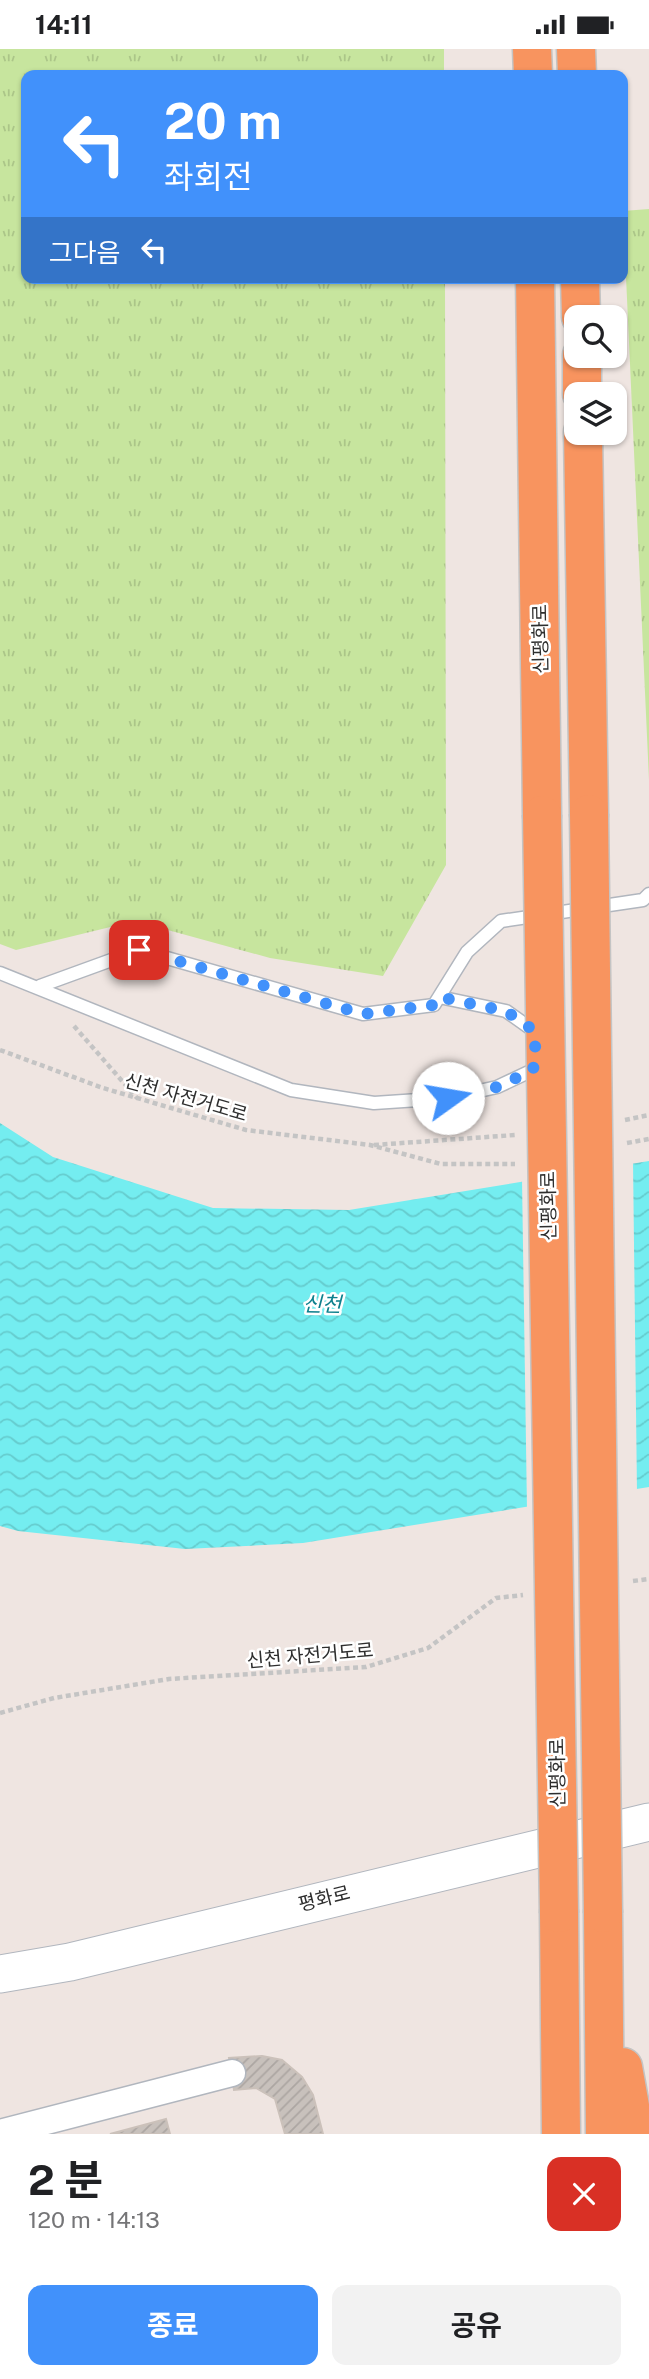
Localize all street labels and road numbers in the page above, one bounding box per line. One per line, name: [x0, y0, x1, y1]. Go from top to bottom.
street label: 신평화로: [528, 604, 552, 674]
street label: 신천 자전거도로: [122, 1069, 250, 1125]
street label: 신평화로: [536, 1171, 560, 1241]
street label: 신천 자전거도로: [246, 1639, 374, 1671]
street label: 신평화로: [545, 1738, 569, 1808]
street label: 평화로: [296, 1881, 352, 1915]

